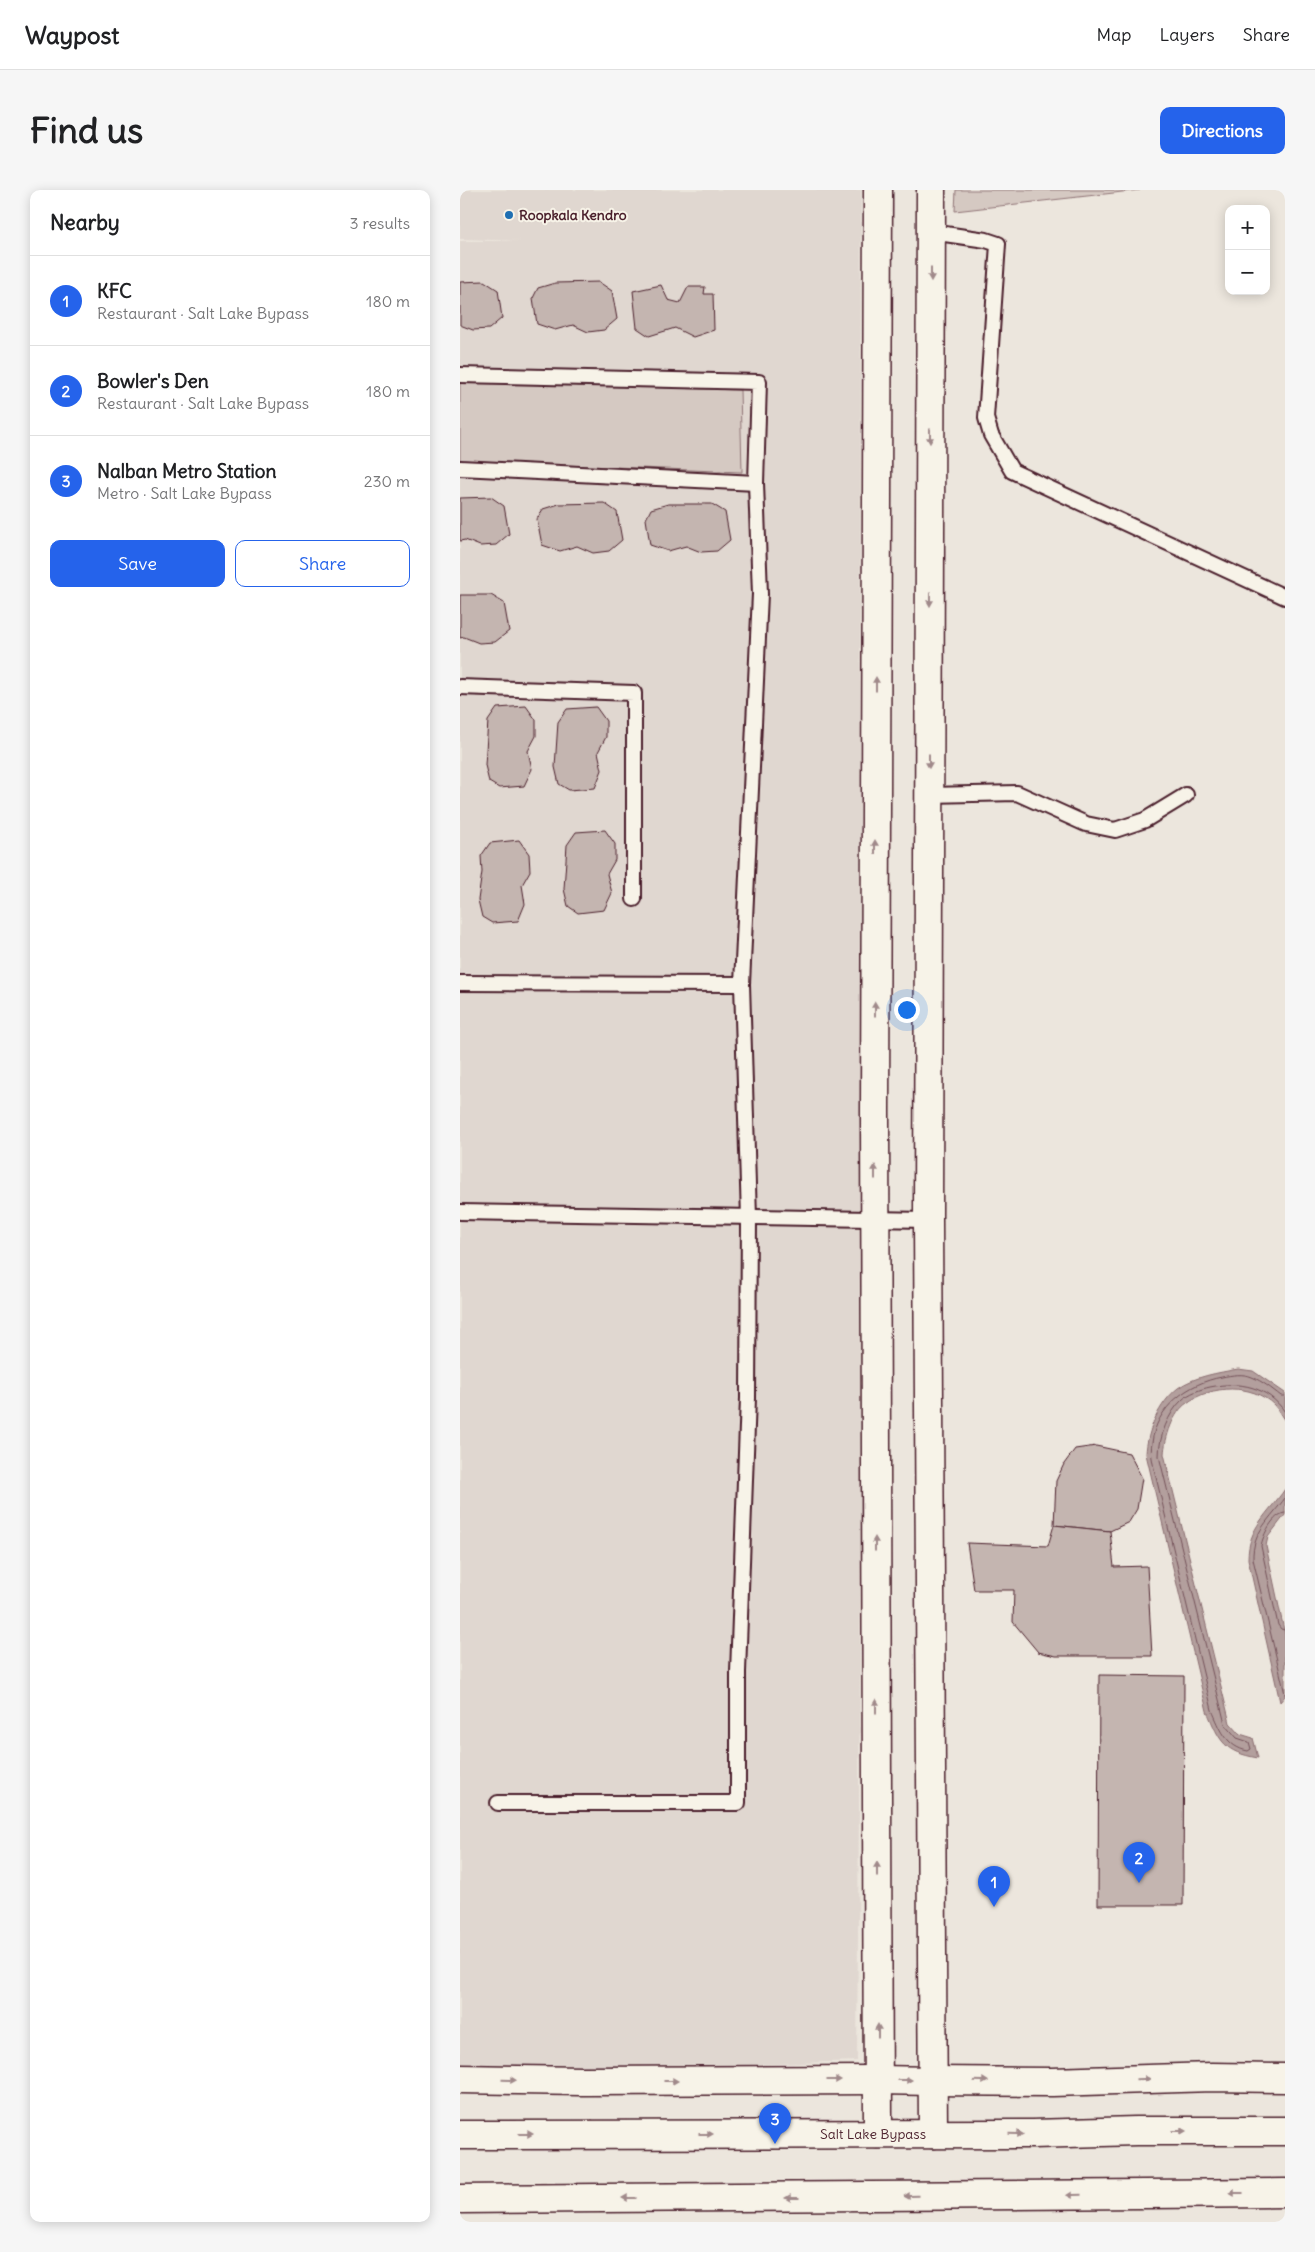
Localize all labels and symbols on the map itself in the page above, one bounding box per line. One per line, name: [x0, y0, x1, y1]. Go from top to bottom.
place label: Roopkala Kendro: [519, 206, 627, 224]
marker: Roopkala Kendro: [503, 209, 515, 221]
one-way arrow: [927, 266, 935, 282]
one-way arrow: [926, 428, 934, 444]
one-way arrow: [925, 591, 933, 607]
one-way arrow: [872, 676, 880, 692]
one-way arrow: [925, 753, 933, 769]
one-way arrow: [871, 838, 879, 854]
your location: [894, 997, 920, 1023]
one-way arrow: [871, 1001, 879, 1017]
one-way arrow: [871, 1163, 879, 1179]
one-way arrow: [871, 1536, 879, 1552]
one-way arrow: [872, 1698, 880, 1714]
pin: 2: [1123, 1842, 1155, 1883]
one-way arrow: [873, 1861, 881, 1877]
pin: 1: [978, 1866, 1010, 1907]
one-way arrow: [874, 2023, 882, 2039]
one-way arrow: [1135, 2075, 1151, 2083]
one-way arrow: [501, 2076, 517, 2084]
one-way arrow: [663, 2076, 679, 2084]
one-way arrow: [826, 2076, 842, 2084]
one-way arrow: [898, 2076, 914, 2084]
one-way arrow: [973, 2077, 989, 2085]
pin: 3: [759, 2103, 791, 2144]
street label: Salt Lake Bypass: [820, 2125, 926, 2143]
one-way arrow: [1171, 2127, 1187, 2135]
one-way arrow: [518, 2130, 534, 2138]
one-way arrow: [698, 2130, 714, 2138]
one-way arrow: [1009, 2130, 1025, 2138]
one-way arrow: [1228, 2189, 1244, 2197]
one-way arrow: [1066, 2191, 1082, 2199]
one-way arrow: [903, 2193, 919, 2201]
one-way arrow: [783, 2194, 799, 2202]
one-way arrow: [621, 2195, 637, 2203]

